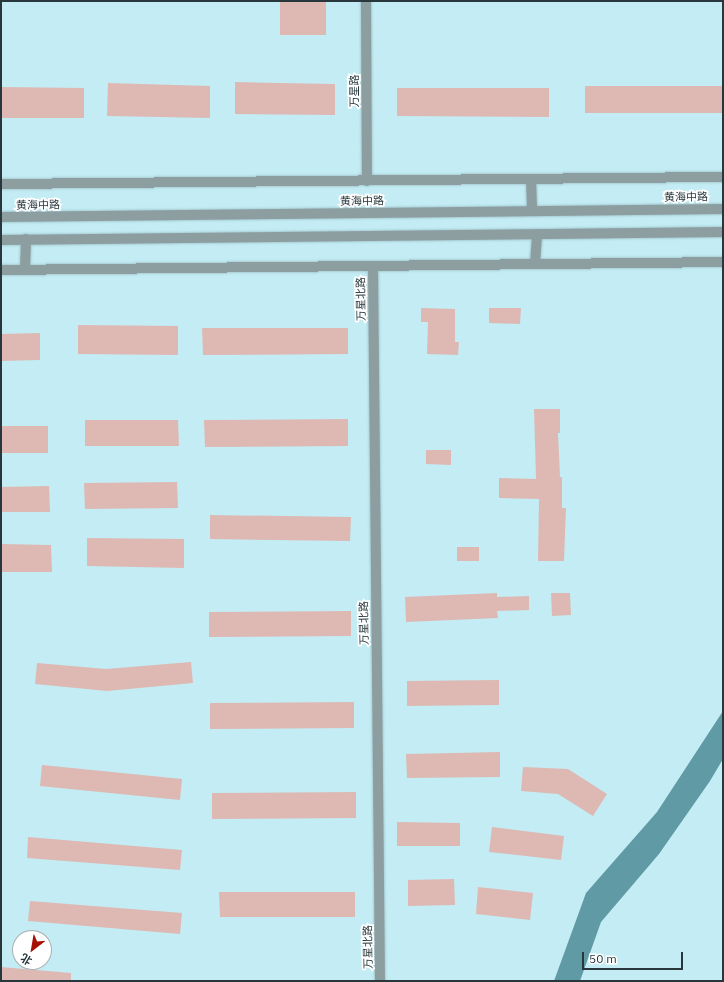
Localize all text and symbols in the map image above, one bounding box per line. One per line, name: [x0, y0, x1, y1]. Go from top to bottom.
street label: 万星路: [347, 75, 361, 107]
street label: 黄海中路: [664, 190, 708, 204]
street label: 黄海中路: [340, 194, 384, 208]
street label: 黄海中路: [16, 198, 60, 212]
street label: 万星北路: [354, 277, 368, 321]
street label: 万星北路: [357, 601, 371, 645]
street label: 万星北路: [361, 925, 375, 969]
north arrow: [12, 930, 52, 970]
scale bar: [584, 944, 685, 970]
text: 北: [18, 951, 35, 968]
text: 50 m: [589, 951, 617, 966]

